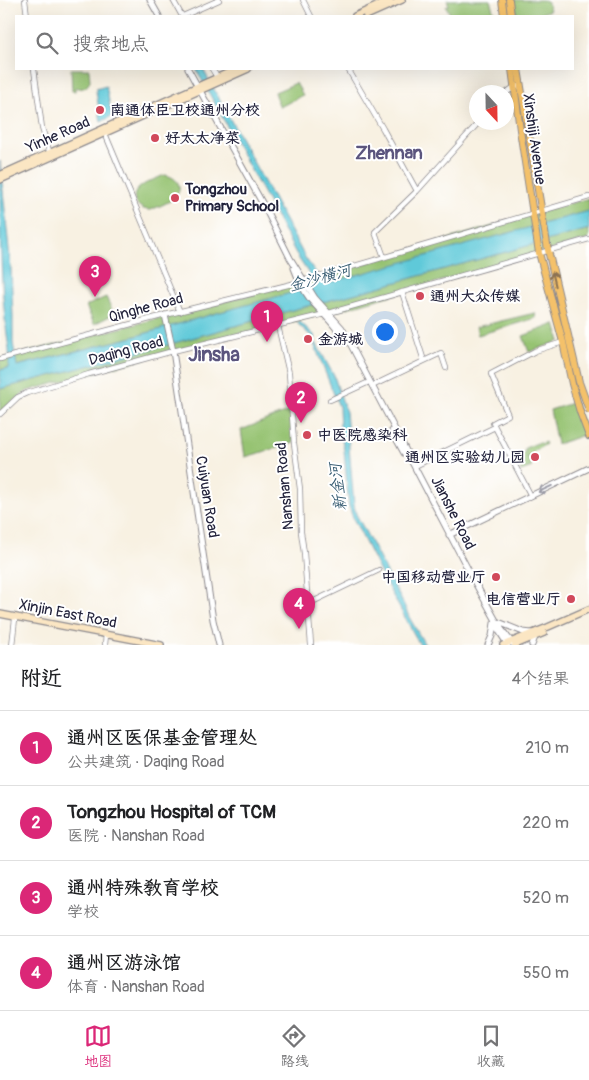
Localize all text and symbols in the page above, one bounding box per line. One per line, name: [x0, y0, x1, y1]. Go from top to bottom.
search box: [15, 15, 574, 70]
icon: search: [33, 29, 61, 57]
text: 搜索地点: [73, 32, 149, 56]
north arrow: [469, 85, 514, 130]
street label: Xinshiji Avenue: [518, 92, 550, 186]
place label: 南通体臣卫校通州分校: [110, 101, 260, 120]
marker: 南通体臣卫校通州分校: [94, 104, 106, 116]
street label: Yinhe Road: [22, 112, 93, 158]
place label: 好太太净菜: [165, 129, 240, 148]
marker: 好太太净菜: [149, 132, 161, 144]
district label: Zhennan: [355, 142, 423, 165]
place label: Tongzhou Primary School: [184, 180, 279, 216]
marker: Tongzhou Primary School: [169, 192, 181, 204]
pin: 3: [79, 256, 111, 297]
water label: 金沙横河: [286, 259, 356, 296]
one-way arrow: [549, 271, 558, 287]
place label: 通州大众传媒: [430, 287, 521, 306]
street label: Qinghe Road: [107, 289, 185, 327]
marker: 通州大众传媒: [414, 290, 426, 302]
pin: 1: [251, 301, 283, 342]
your location: [372, 319, 398, 345]
place label: 金游城: [318, 330, 363, 349]
street label: Daqing Road: [87, 332, 165, 370]
marker: 金游城: [302, 333, 314, 345]
district label: Jinsha: [188, 342, 240, 367]
pin: 2: [285, 382, 317, 423]
place label: 中医院感染科: [317, 426, 408, 445]
marker: 中医院感染科: [301, 429, 313, 441]
street label: Nanshan Road: [272, 441, 298, 531]
place label: 通州区实验幼儿园: [405, 448, 525, 467]
marker: 通州区实验幼儿园: [529, 451, 541, 463]
street label: Cuiyuan Road: [191, 455, 223, 539]
water label: 新金河: [325, 459, 351, 512]
street label: Jianshe Road: [426, 473, 480, 553]
one-way arrow: [538, 485, 553, 495]
place label: 中国移动营业厅: [381, 568, 486, 587]
marker: 中国移动营业厅: [490, 571, 502, 583]
pin: 4: [283, 588, 315, 629]
place label: 电信营业厅: [486, 590, 561, 609]
marker: 电信营业厅: [565, 593, 577, 605]
street label: Xinjin East Road: [18, 595, 118, 633]
text: 附近: [20, 665, 62, 692]
text: 4个结果: [512, 669, 569, 689]
text: 通州区医保基金管理处: [67, 726, 257, 750]
text: 1: [33, 738, 39, 758]
text: 210 m: [525, 738, 569, 758]
text: 公共建筑 · Daqing Road: [67, 752, 224, 772]
text: Tongzhou Hospital of TCM: [67, 800, 276, 824]
text: 2: [32, 813, 40, 833]
text: 220 m: [523, 813, 569, 833]
text: 医院 · Nanshan Road: [67, 826, 205, 846]
text: 通州特殊教育学校: [67, 876, 219, 900]
text: 3: [32, 888, 40, 908]
text: 520 m: [523, 888, 569, 908]
text: 学校: [67, 902, 99, 922]
text: 通州区游泳馆: [67, 951, 181, 975]
text: 4: [31, 963, 41, 983]
text: 550 m: [523, 963, 569, 983]
text: 体育 · Nanshan Road: [67, 977, 205, 997]
tab: 地图: [84, 1022, 112, 1070]
tab: 路线: [280, 1022, 308, 1070]
tab: 收藏: [477, 1022, 505, 1070]

